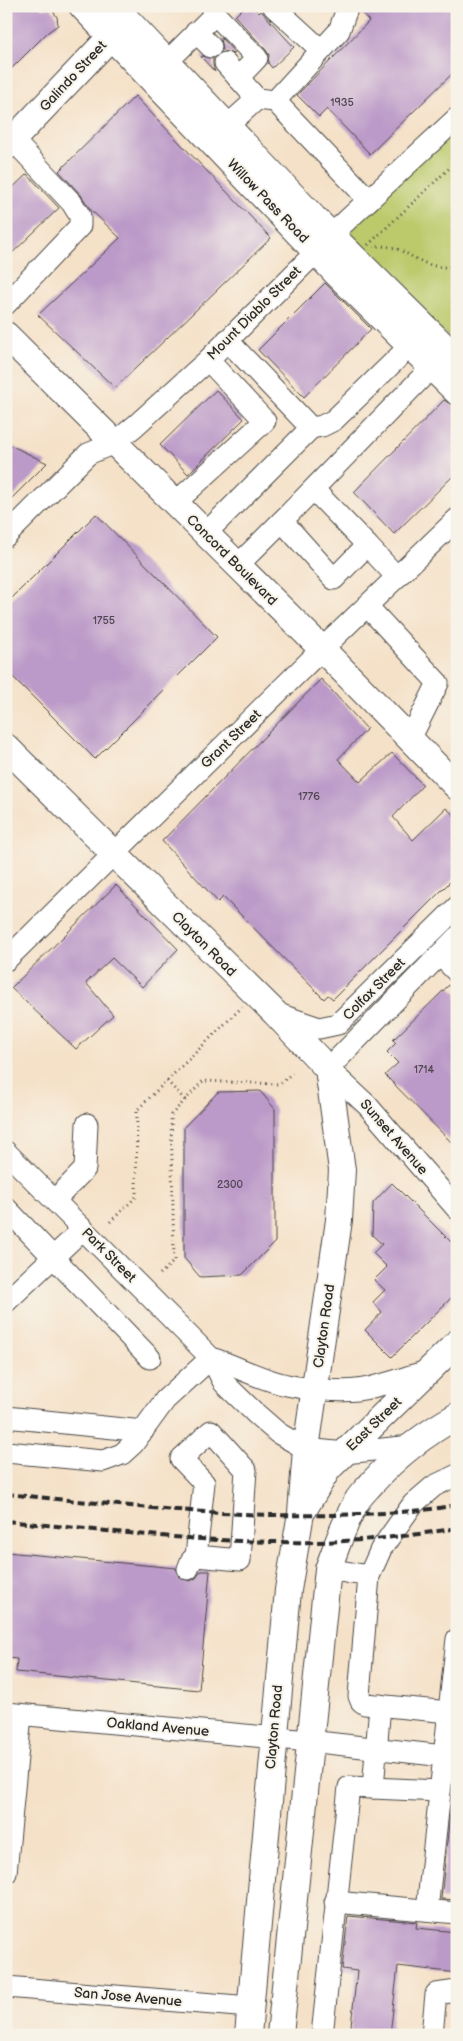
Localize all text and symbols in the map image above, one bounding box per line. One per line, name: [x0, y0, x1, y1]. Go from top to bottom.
street label: Galindo Street: [36, 37, 111, 115]
house number: 1935: [330, 96, 354, 109]
street label: Willow Pass Road: [224, 155, 312, 247]
street label: Mount Diablo Street: [203, 262, 305, 364]
street label: Concord Boulevard: [183, 511, 281, 609]
house number: 1755: [93, 614, 115, 627]
street label: Grant Street: [197, 706, 265, 772]
house number: 1776: [298, 790, 320, 803]
street label: Clayton Road: [168, 908, 240, 980]
street label: Colfax Street: [339, 954, 409, 1024]
house number: 1714: [414, 1063, 435, 1076]
street label: Sunset Avenue: [357, 1096, 431, 1178]
house number: 2300: [217, 1178, 244, 1191]
street label: Park Street: [78, 1224, 140, 1286]
street label: Clayton Road: [310, 1283, 338, 1369]
street label: East Street: [343, 1393, 406, 1455]
street label: Clayton Road: [262, 1684, 286, 1770]
street label: Oakland Avenue: [106, 1714, 210, 1740]
street label: San Jose Avenue: [73, 1984, 183, 2010]

